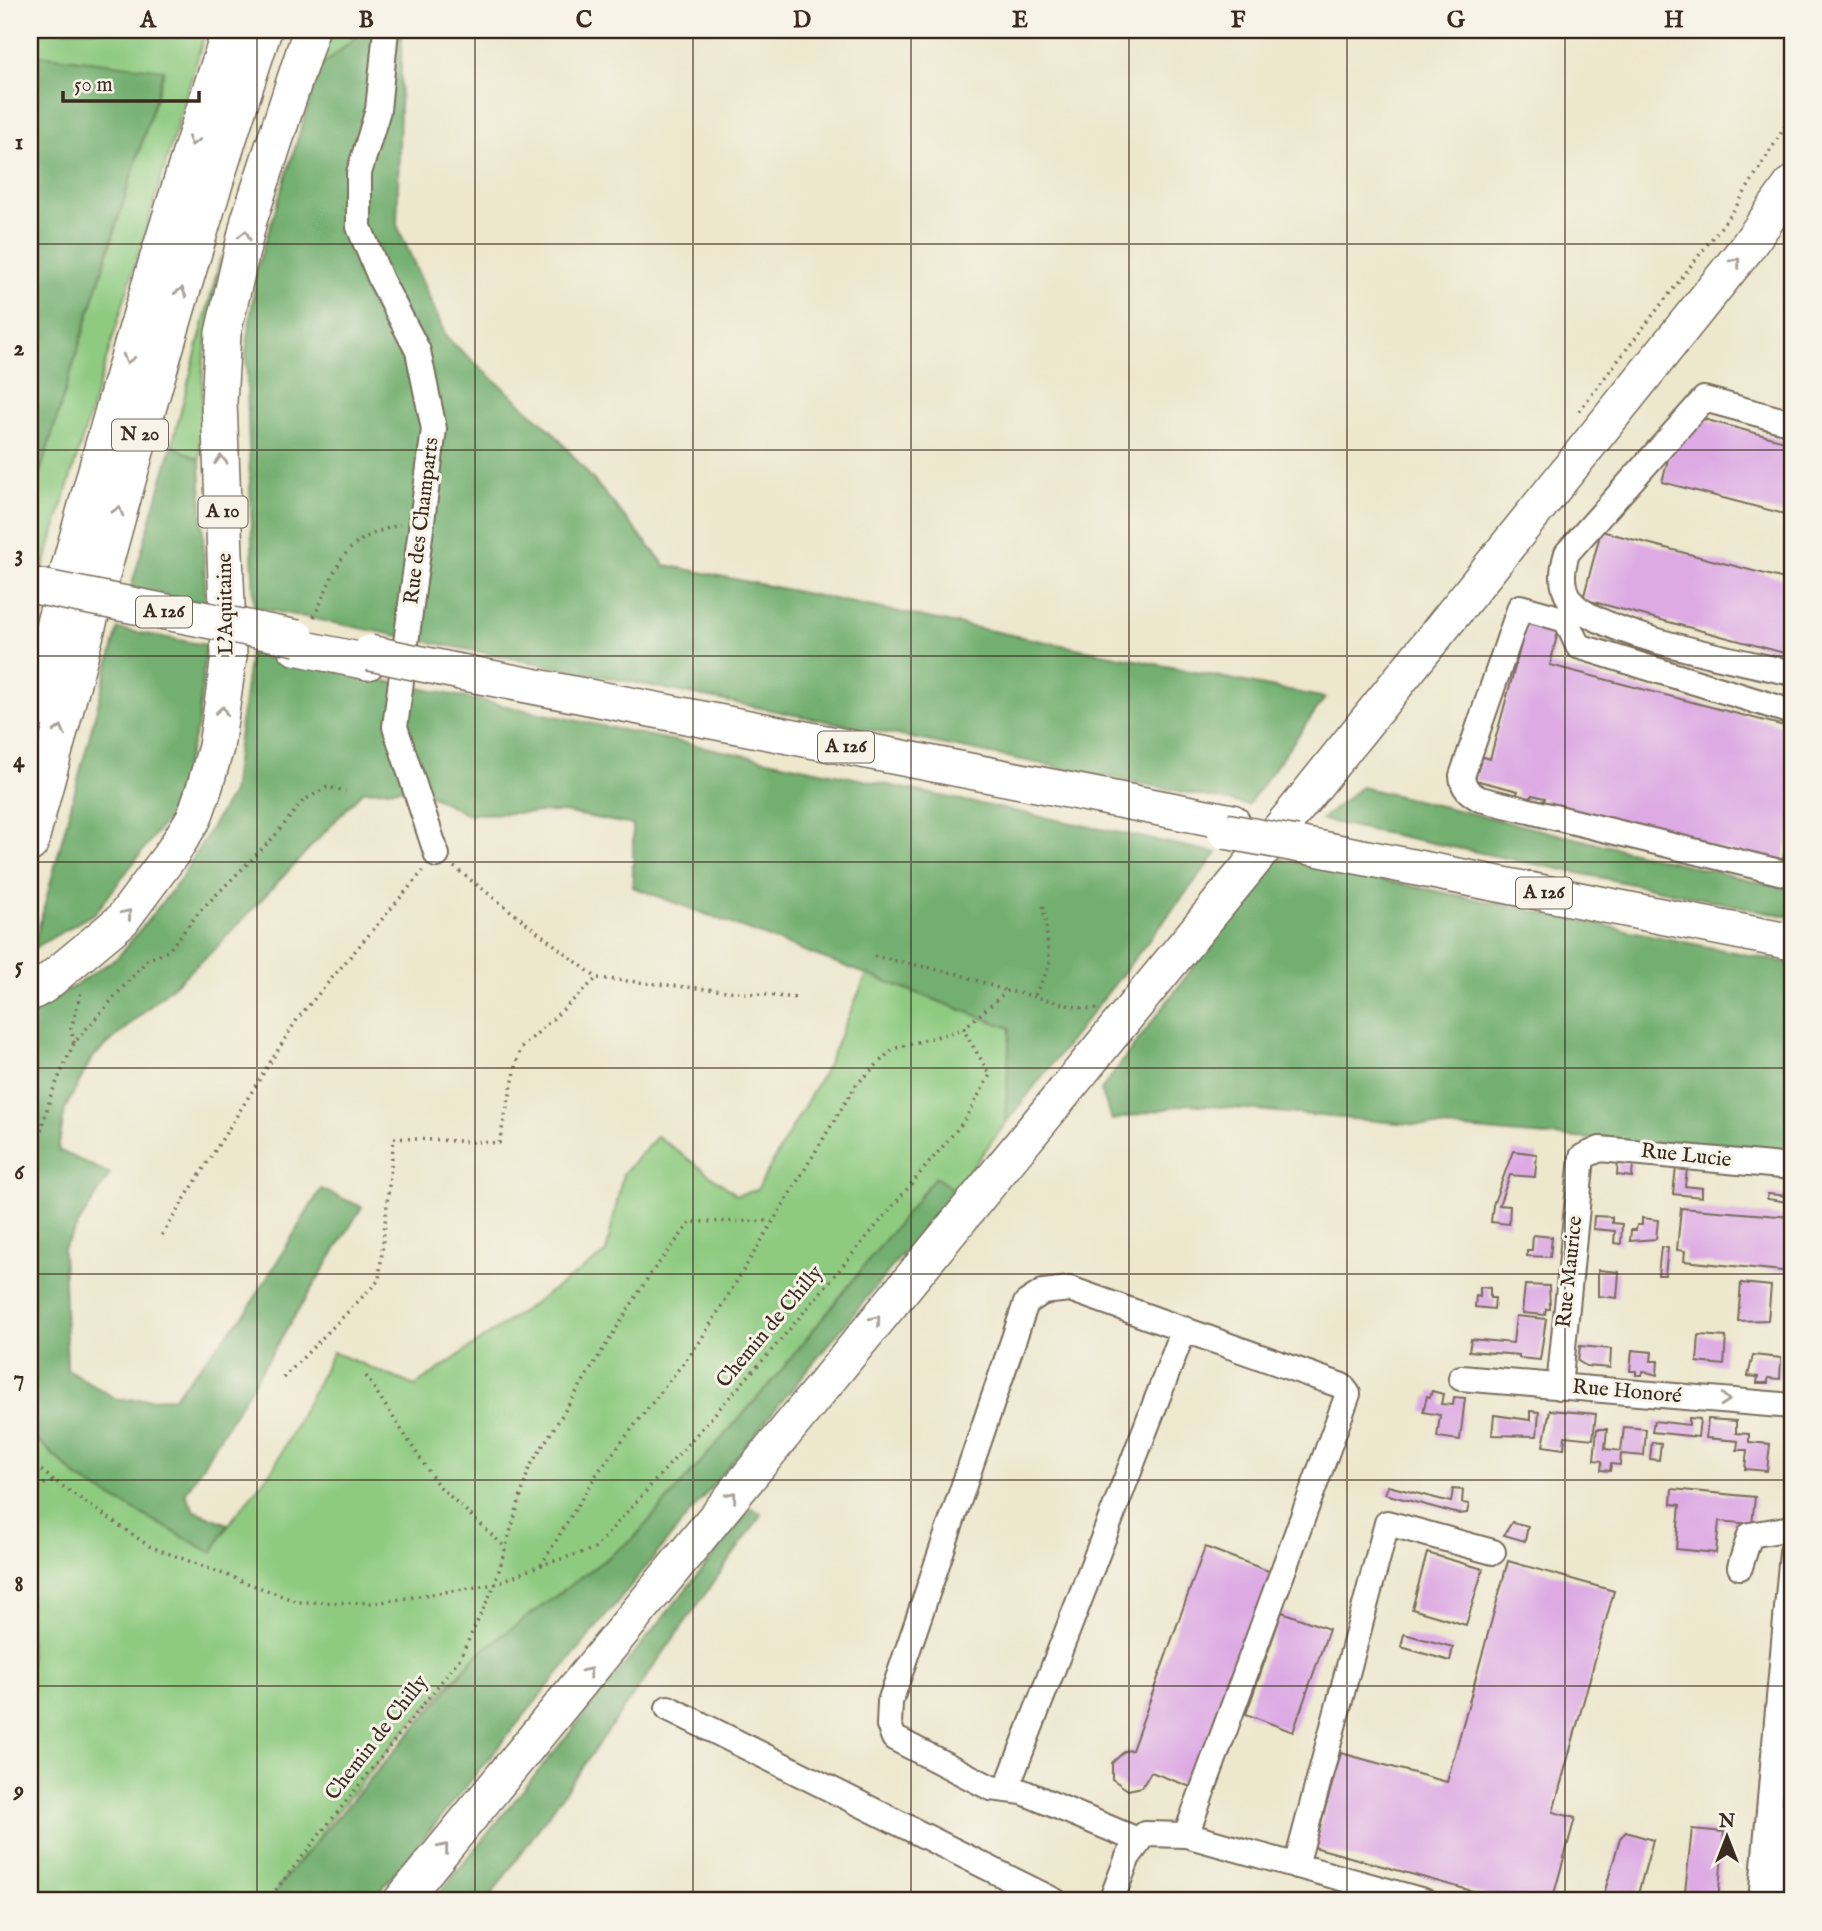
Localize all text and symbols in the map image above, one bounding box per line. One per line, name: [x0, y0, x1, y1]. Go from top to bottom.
text: A: [139, 6, 157, 35]
text: B: [358, 6, 374, 35]
text: C: [576, 6, 593, 35]
text: D: [793, 6, 811, 35]
text: E: [1012, 6, 1028, 35]
text: F: [1231, 6, 1246, 35]
text: G: [1447, 6, 1466, 35]
text: H: [1664, 6, 1684, 35]
scale bar: [63, 60, 200, 104]
text: 50 m: [74, 72, 113, 99]
text: 1: [15, 128, 23, 157]
one-way arrow: [187, 134, 201, 147]
one-way arrow: [237, 229, 252, 241]
one-way arrow: [1727, 257, 1740, 269]
one-way arrow: [172, 286, 187, 298]
text: 2: [14, 334, 25, 363]
one-way arrow: [122, 353, 137, 365]
road number: N 20: [112, 420, 168, 450]
street label: Rue des Champarts: [398, 436, 446, 606]
one-way arrow: [213, 454, 228, 465]
road number: A 10: [198, 496, 248, 527]
one-way arrow: [110, 505, 125, 517]
text: 3: [15, 540, 23, 569]
street label: L'Aquitaine: [212, 552, 240, 655]
road number: A 126: [136, 596, 192, 628]
one-way arrow: [214, 705, 229, 717]
one-way arrow: [52, 725, 66, 737]
road number: A 126: [818, 732, 874, 762]
text: 4: [13, 746, 25, 775]
road number: A 126: [1516, 878, 1572, 908]
one-way arrow: [119, 909, 131, 922]
text: 5: [15, 952, 24, 981]
street label: Rue Lucie: [1639, 1138, 1733, 1174]
text: 6: [14, 1158, 25, 1187]
street label: Rue Maurice: [1551, 1214, 1589, 1329]
street label: Chemin de Chilly: [711, 1260, 830, 1394]
one-way arrow: [868, 1316, 881, 1328]
text: 7: [14, 1364, 24, 1393]
street label: Rue Honoré: [1571, 1374, 1683, 1410]
one-way arrow: [1720, 1392, 1731, 1407]
one-way arrow: [724, 1491, 736, 1504]
text: 8: [14, 1570, 24, 1599]
one-way arrow: [580, 1667, 592, 1680]
street label: Chemin de Chilly: [320, 1669, 435, 1806]
text: 9: [13, 1776, 24, 1805]
north arrow: [1692, 1801, 1762, 1871]
text: N: [1718, 1810, 1736, 1834]
one-way arrow: [436, 1844, 448, 1857]

